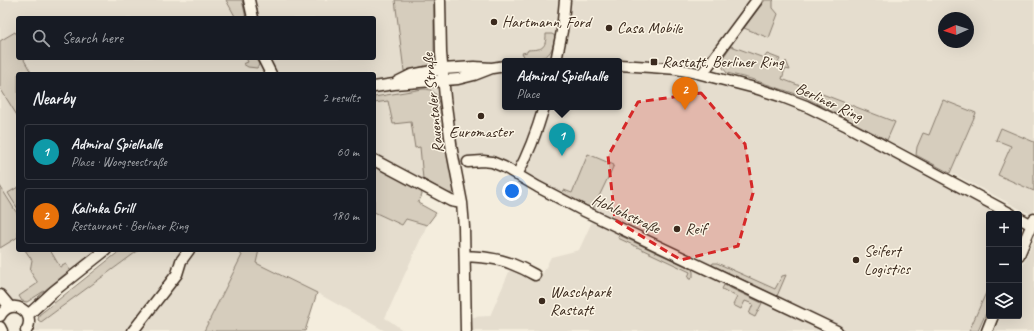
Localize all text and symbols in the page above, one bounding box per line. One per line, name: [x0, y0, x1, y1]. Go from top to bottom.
place label: Hartmann, Ford: [502, 12, 593, 32]
north arrow: [938, 12, 974, 48]
search box: [16, 16, 376, 60]
marker: Hartmann, Ford: [489, 17, 499, 27]
place label: Casa Mobile: [617, 18, 684, 38]
marker: Casa Mobile: [604, 23, 614, 33]
icon: search: [30, 27, 52, 49]
text: Search here: [62, 29, 123, 48]
street label: Rauentaler Straße: [418, 50, 448, 154]
place label: Rastatt, Berliner Ring: [662, 52, 785, 72]
marker: Rastatt, Berliner Ring: [649, 57, 659, 67]
popup: [502, 58, 622, 110]
text: Admiral Spielhalle: [517, 67, 607, 86]
pin: 2: [672, 77, 698, 110]
street label: Berliner Ring: [792, 78, 867, 127]
text: Place: [517, 86, 539, 102]
text: Nearby: [32, 88, 75, 109]
text: 2 results: [322, 90, 360, 106]
marker: Euromaster: [476, 111, 486, 121]
place label: Euromaster: [449, 122, 514, 142]
pin: 1: [549, 123, 575, 156]
text: Admiral Spielhalle: [71, 135, 162, 154]
text: 1: [43, 144, 49, 160]
text: 60 m: [337, 144, 359, 160]
text: Place · Woogseestraße: [71, 154, 167, 170]
your location: [502, 181, 522, 201]
street label: Hohlohstraße: [589, 190, 665, 239]
text: Kalinka Grill: [71, 199, 134, 218]
text: 2: [43, 208, 49, 224]
text: 180 m: [331, 208, 359, 224]
map controls: [986, 211, 1022, 319]
button: +: [986, 211, 1022, 247]
text: Restaurant · Berliner Ring: [71, 218, 188, 234]
place label: Reif: [685, 219, 710, 239]
marker: Reif: [672, 224, 682, 234]
place label: Seifert Logistics: [864, 241, 912, 279]
button: −: [986, 247, 1022, 283]
marker: Seifert Logistics: [851, 255, 861, 265]
place label: Waschpark Rastatt: [550, 282, 612, 320]
button: layers: [986, 283, 1022, 319]
marker: Waschpark Rastatt: [537, 296, 547, 306]

